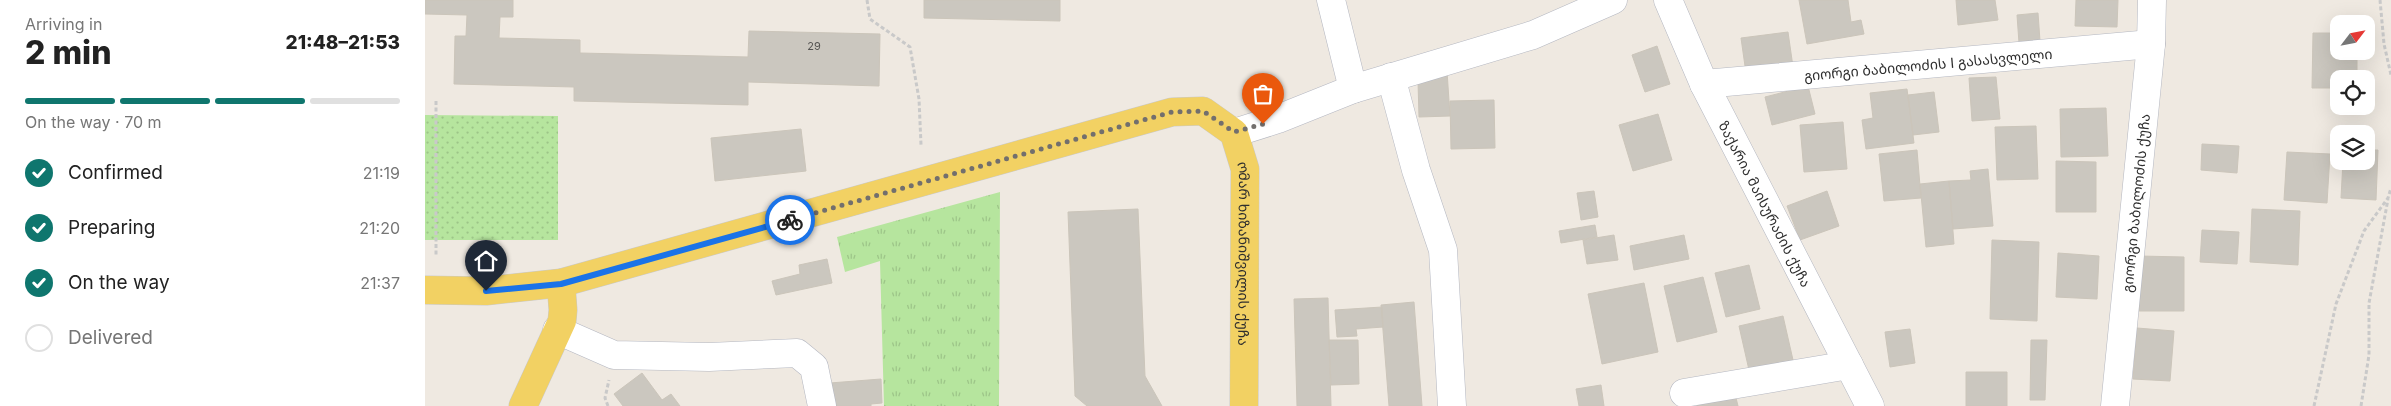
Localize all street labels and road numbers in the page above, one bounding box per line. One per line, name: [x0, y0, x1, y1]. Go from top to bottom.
street label: გიორგი ბაბილოძის I გასასვლელი: [1803, 44, 2053, 85]
street label: გიორგი ბაბილოძის ქუჩა: [2118, 113, 2153, 293]
street label: ზაქარია მაისურაძის ქუჩა: [1716, 118, 1815, 289]
street label: ომარ ხიზანიშვილის ქუჩა: [1235, 159, 1254, 346]

